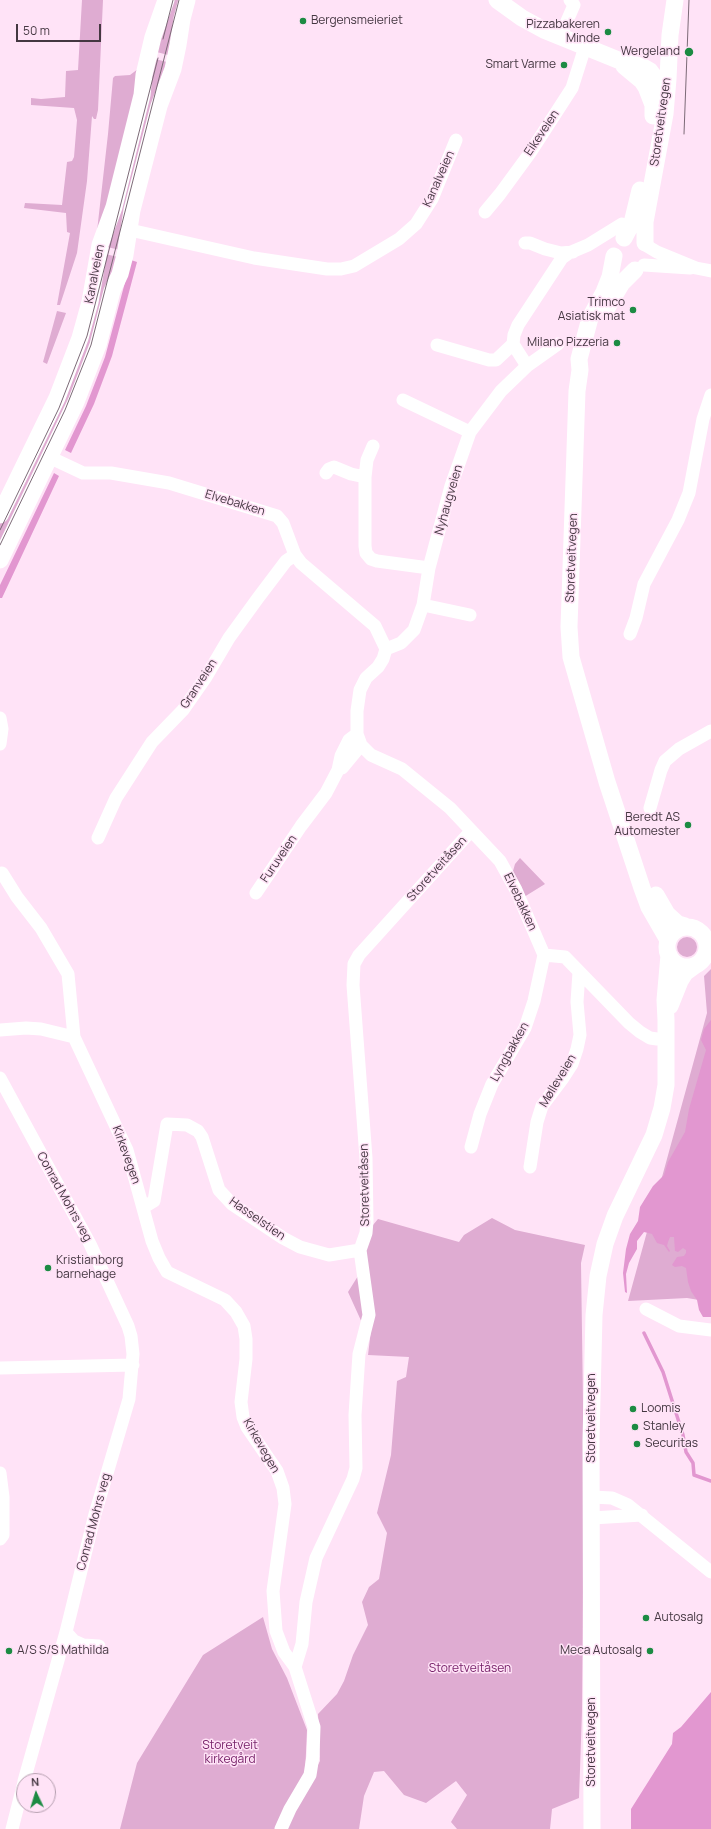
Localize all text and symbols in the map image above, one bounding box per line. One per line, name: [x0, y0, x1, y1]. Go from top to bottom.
place label: Bergensmeieriet: [311, 14, 403, 28]
scale bar: [18, 16, 103, 42]
marker: Bergensmeieriet: [298, 16, 308, 26]
place label: Pizzabakeren Minde: [526, 18, 600, 46]
text: 50 m: [23, 22, 50, 39]
marker: Pizzabakeren Minde: [603, 27, 613, 37]
place label: Wergeland: [621, 45, 680, 59]
marker: Wergeland: [683, 46, 695, 58]
place label: Smart Varme: [485, 58, 556, 72]
marker: Smart Varme: [559, 60, 569, 70]
street label: Storetveitvegen: [648, 77, 674, 167]
street label: Eikeveien: [522, 107, 562, 159]
street label: Kanalveien: [420, 149, 458, 209]
street label: Kanalveien: [82, 243, 108, 305]
place label: Trimco Asiatisk mat: [558, 296, 625, 324]
marker: Trimco Asiatisk mat: [628, 305, 638, 315]
place label: Milano Pizzeria: [527, 336, 609, 350]
marker: Milano Pizzeria: [612, 338, 622, 348]
street label: Nyhaugveien: [432, 463, 466, 537]
street label: Elvebakken: [203, 487, 267, 519]
street label: Storetveitvegen: [563, 513, 581, 603]
street label: Granveien: [178, 657, 220, 711]
place label: Beredt AS Automester: [614, 811, 680, 839]
marker: Beredt AS Automester: [683, 820, 693, 830]
street label: Furuveien: [258, 832, 300, 886]
street label: Storetveitåsen: [404, 834, 470, 904]
street label: Elvebakken: [500, 871, 540, 933]
street label: Lyngbakken: [488, 1020, 532, 1084]
street label: Mølleveien: [537, 1052, 579, 1110]
street label: Kirkevegen: [109, 1124, 143, 1186]
street label: Storetveitåsen: [357, 1144, 373, 1226]
street label: Conrad Mohrs veg: [33, 1150, 95, 1244]
street label: Hasselstien: [226, 1194, 288, 1244]
place label: Kristianborg barnehage: [56, 1254, 123, 1282]
marker: Kristianborg barnehage: [43, 1263, 53, 1273]
street label: Storetveitvegen: [585, 1373, 599, 1463]
place label: Loomis: [641, 1402, 681, 1416]
marker: Loomis: [628, 1404, 638, 1414]
street label: Kirkevegen: [240, 1416, 282, 1476]
place label: Stanley: [643, 1420, 685, 1434]
marker: Stanley: [630, 1422, 640, 1432]
place label: Securitas: [645, 1437, 698, 1451]
marker: Securitas: [632, 1439, 642, 1449]
street label: Conrad Mohrs veg: [74, 1472, 114, 1572]
place label: Autosalg: [654, 1611, 703, 1625]
marker: Autosalg: [641, 1613, 651, 1623]
place label: A/S S/S Mathilda: [17, 1644, 109, 1658]
place label: Meca Autosalg: [560, 1644, 642, 1658]
marker: A/S S/S Mathilda: [4, 1646, 14, 1656]
marker: Meca Autosalg: [645, 1646, 655, 1656]
park label: Storetveitåsen: [429, 1662, 511, 1676]
street label: Storetveitvegen: [585, 1697, 599, 1787]
park label: Storetveit kirkegård: [202, 1739, 258, 1767]
north arrow: [16, 1773, 56, 1813]
text: N: [31, 1774, 40, 1789]

